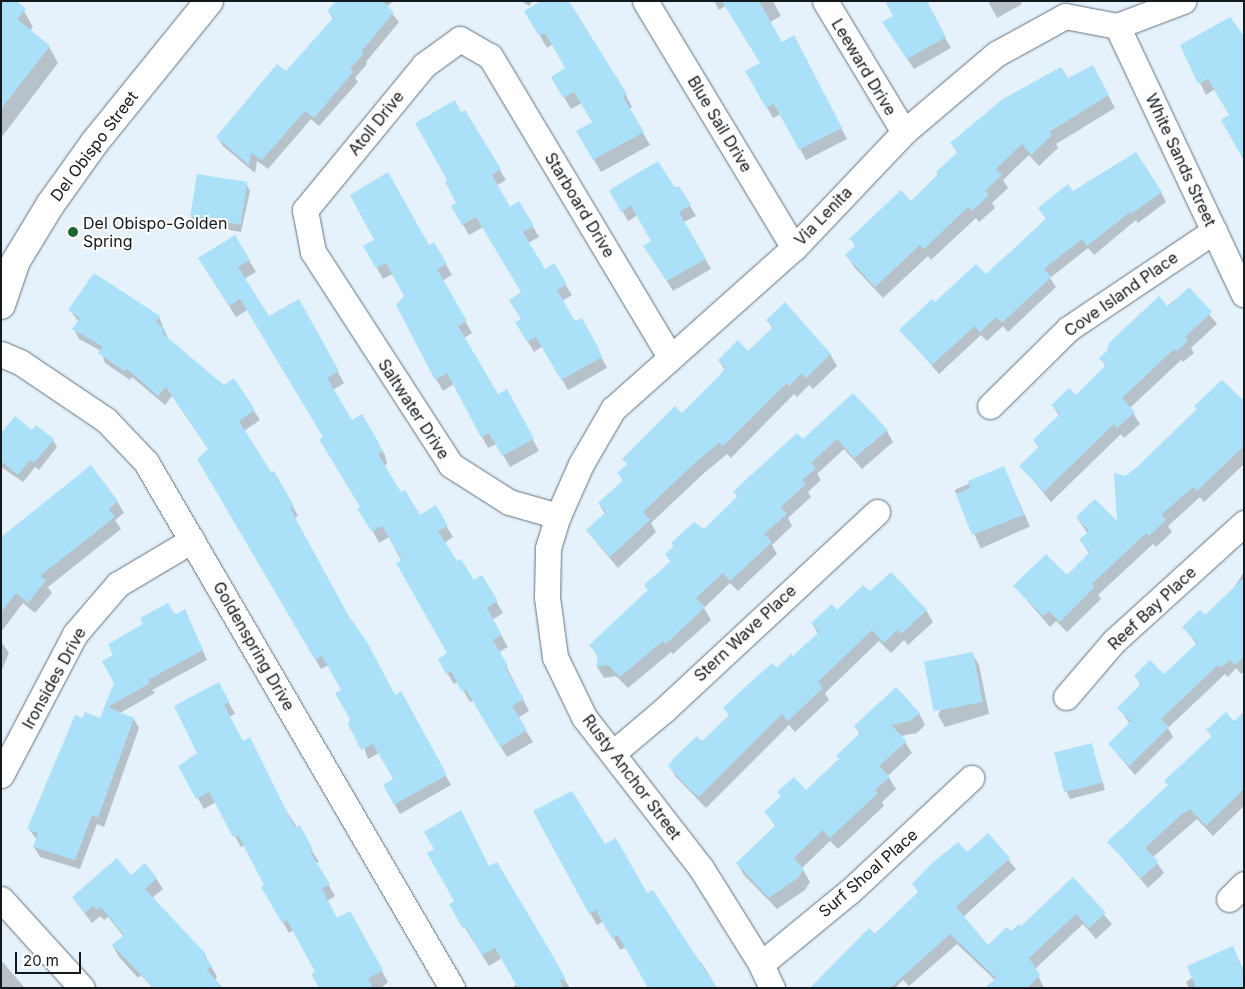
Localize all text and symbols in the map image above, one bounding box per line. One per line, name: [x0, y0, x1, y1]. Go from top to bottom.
street label: Leeward Drive: [828, 15, 900, 119]
street label: Blue Sail Drive: [684, 72, 756, 176]
street label: Del Obispo Street: [46, 87, 142, 205]
street label: Atoll Drive: [344, 87, 408, 159]
street label: White Sands Street: [1142, 90, 1220, 230]
street label: Starboard Drive: [541, 149, 619, 261]
street label: Via Lenita: [790, 183, 856, 249]
place label: Del Obispo-Golden Spring: [83, 213, 227, 251]
marker: Del Obispo-Golden Spring: [67, 226, 79, 238]
street label: Cove Island Place: [1060, 248, 1182, 340]
street label: Saltwater Drive: [374, 355, 454, 463]
street label: Reef Bay Place: [1104, 562, 1200, 654]
street label: Goldenspring Drive: [209, 578, 299, 714]
street label: Stern Wave Place: [690, 581, 800, 685]
street label: Ironsides Drive: [18, 624, 90, 732]
street label: Rusty Anchor Street: [579, 711, 685, 843]
street label: Surf Shoal Place: [815, 825, 921, 921]
scale bar: [18, 942, 84, 974]
text: 20 m: [23, 951, 59, 970]

